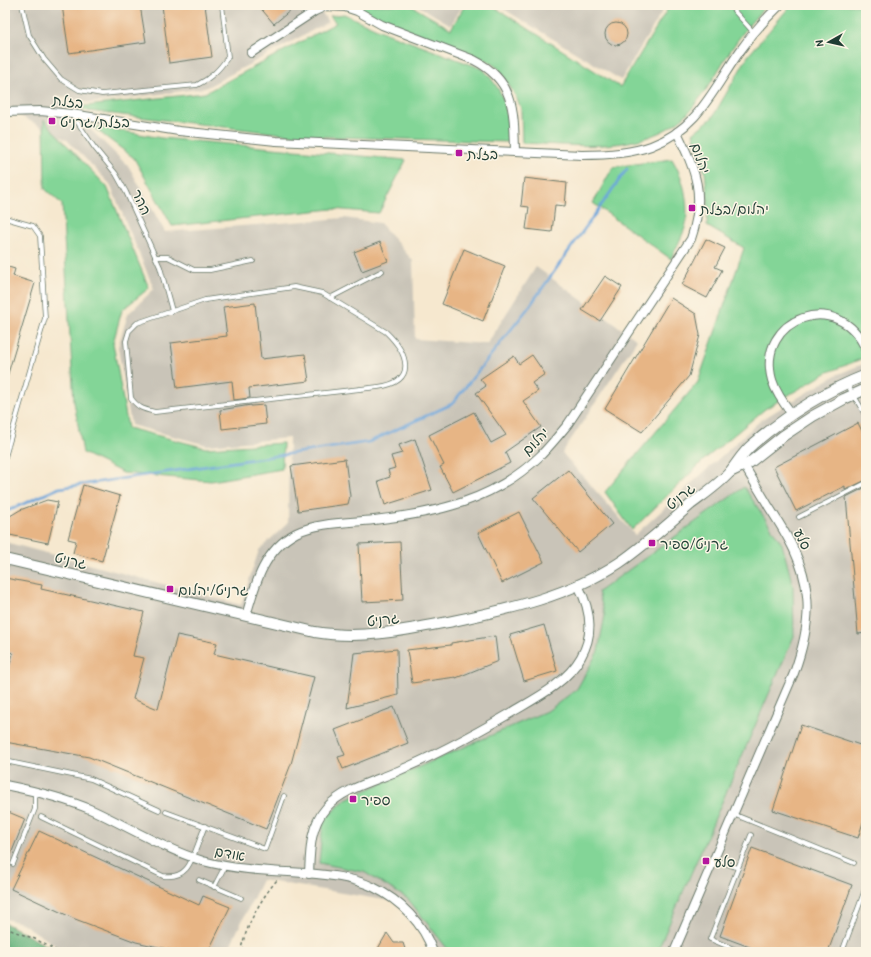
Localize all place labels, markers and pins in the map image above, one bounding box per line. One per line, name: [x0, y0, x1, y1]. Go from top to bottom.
place label: בזלת/גרניט: [60, 112, 130, 131]
marker: בזלת/גרניט: [47, 116, 57, 126]
place label: בזלת: [466, 144, 498, 163]
marker: בזלת: [454, 148, 464, 158]
place label: יהלום/בזלת: [699, 199, 769, 218]
marker: יהלום/בזלת: [687, 203, 697, 213]
place label: גרניט/ספיר: [660, 534, 728, 553]
marker: גרניט/ספיר: [647, 538, 657, 548]
place label: גרניט/יהלום: [178, 580, 249, 599]
marker: גרניט/יהלום: [165, 584, 175, 594]
place label: ספיר: [361, 790, 390, 809]
marker: ספיר: [348, 794, 358, 804]
place label: סלע: [714, 852, 735, 871]
marker: סלע: [701, 856, 711, 866]

